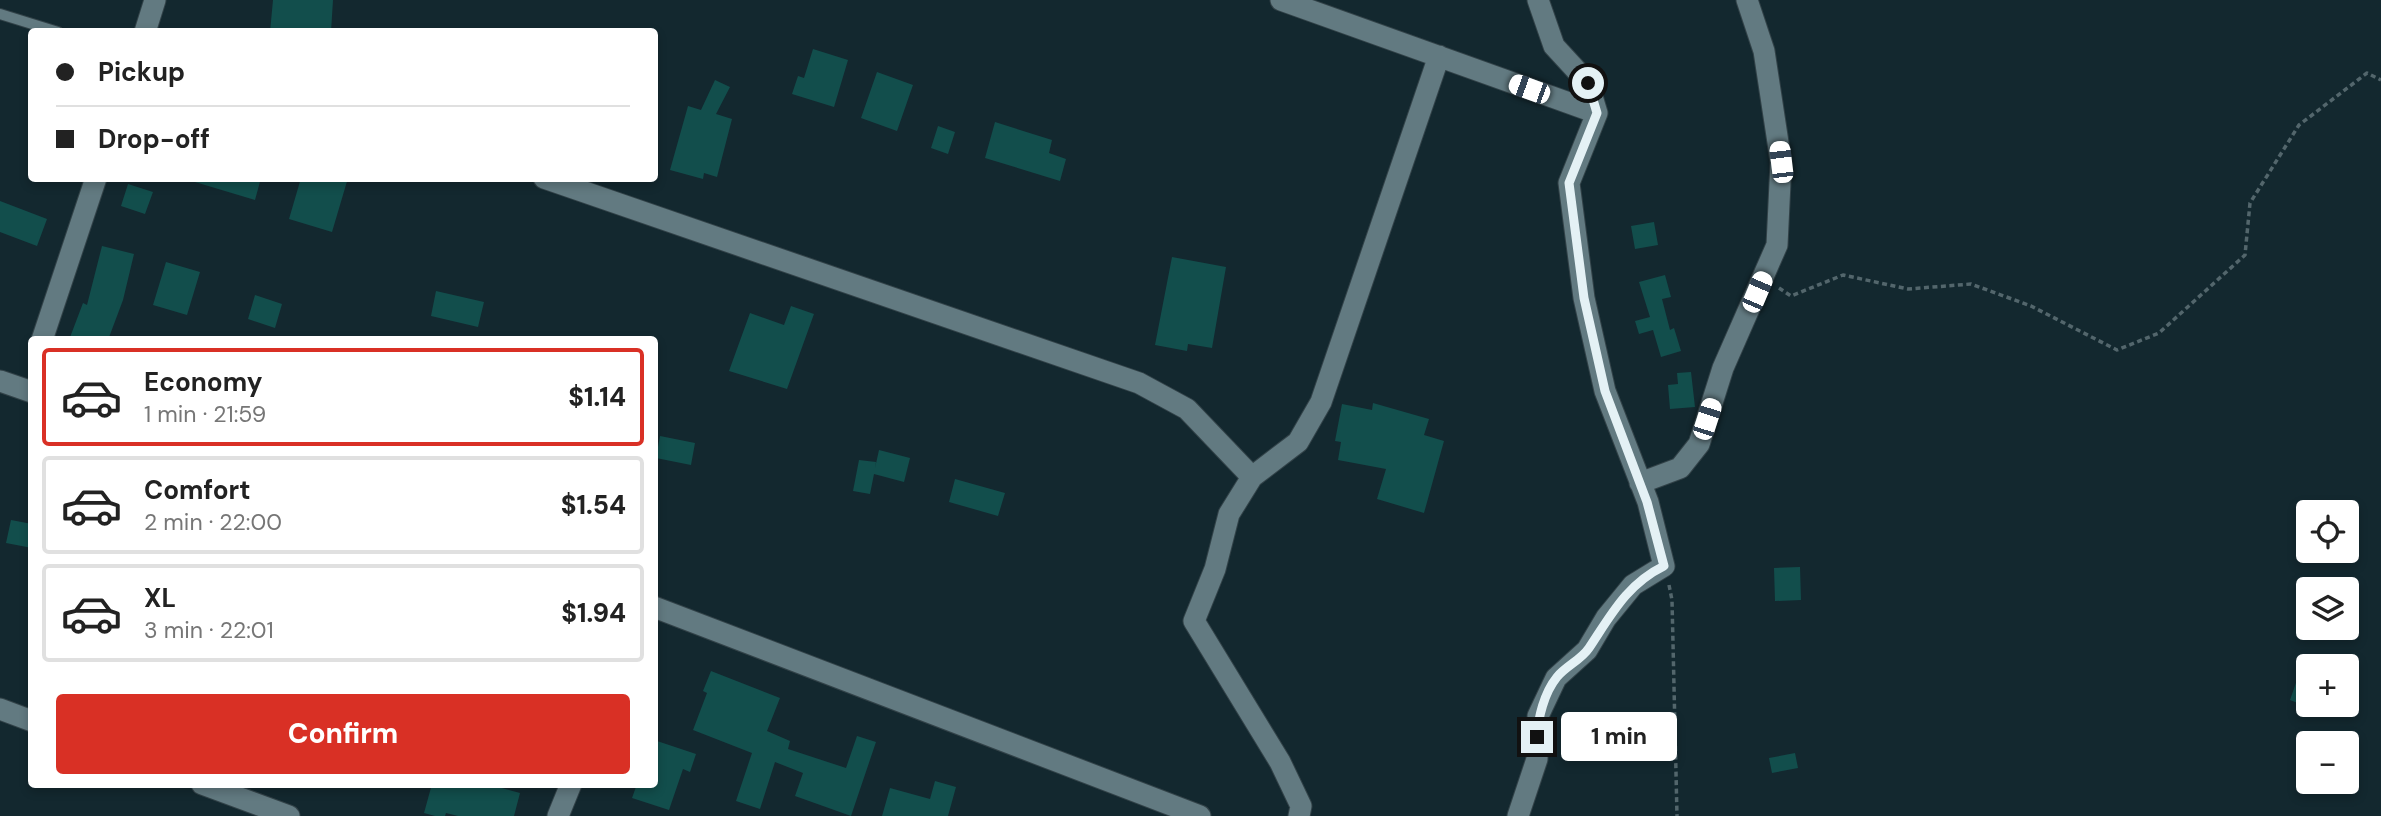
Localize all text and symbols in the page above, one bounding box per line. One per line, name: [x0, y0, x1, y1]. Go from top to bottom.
text: Pickup: [98, 55, 185, 89]
route start: [1572, 67, 1604, 99]
car: [1506, 72, 1553, 106]
text: Drop-off: [98, 122, 210, 156]
car: [1769, 140, 1794, 184]
car: [1740, 269, 1775, 315]
text: Economy: [144, 365, 262, 399]
icon: car: [60, 366, 123, 429]
text: $1.14: [568, 380, 626, 414]
car: [1691, 396, 1724, 442]
text: 1 min · 21:59: [144, 399, 266, 429]
text: Comfort: [144, 473, 250, 507]
icon: car: [60, 474, 123, 537]
text: $1.54: [561, 488, 626, 522]
map controls: [2296, 500, 2359, 794]
button: locate: [2296, 500, 2359, 563]
text: 2 min · 22:00: [144, 507, 282, 537]
button: layers: [2296, 577, 2359, 640]
text: XL: [144, 581, 176, 615]
icon: car: [60, 582, 123, 645]
text: $1.94: [561, 596, 626, 630]
text: 3 min · 22:01: [144, 615, 274, 645]
button: +: [2296, 654, 2359, 717]
button: Confirm: [56, 694, 630, 774]
callout: 1 min: [1562, 712, 1677, 762]
route end: [1521, 721, 1553, 753]
text: 1 min: [1591, 721, 1647, 751]
button: −: [2296, 731, 2359, 794]

